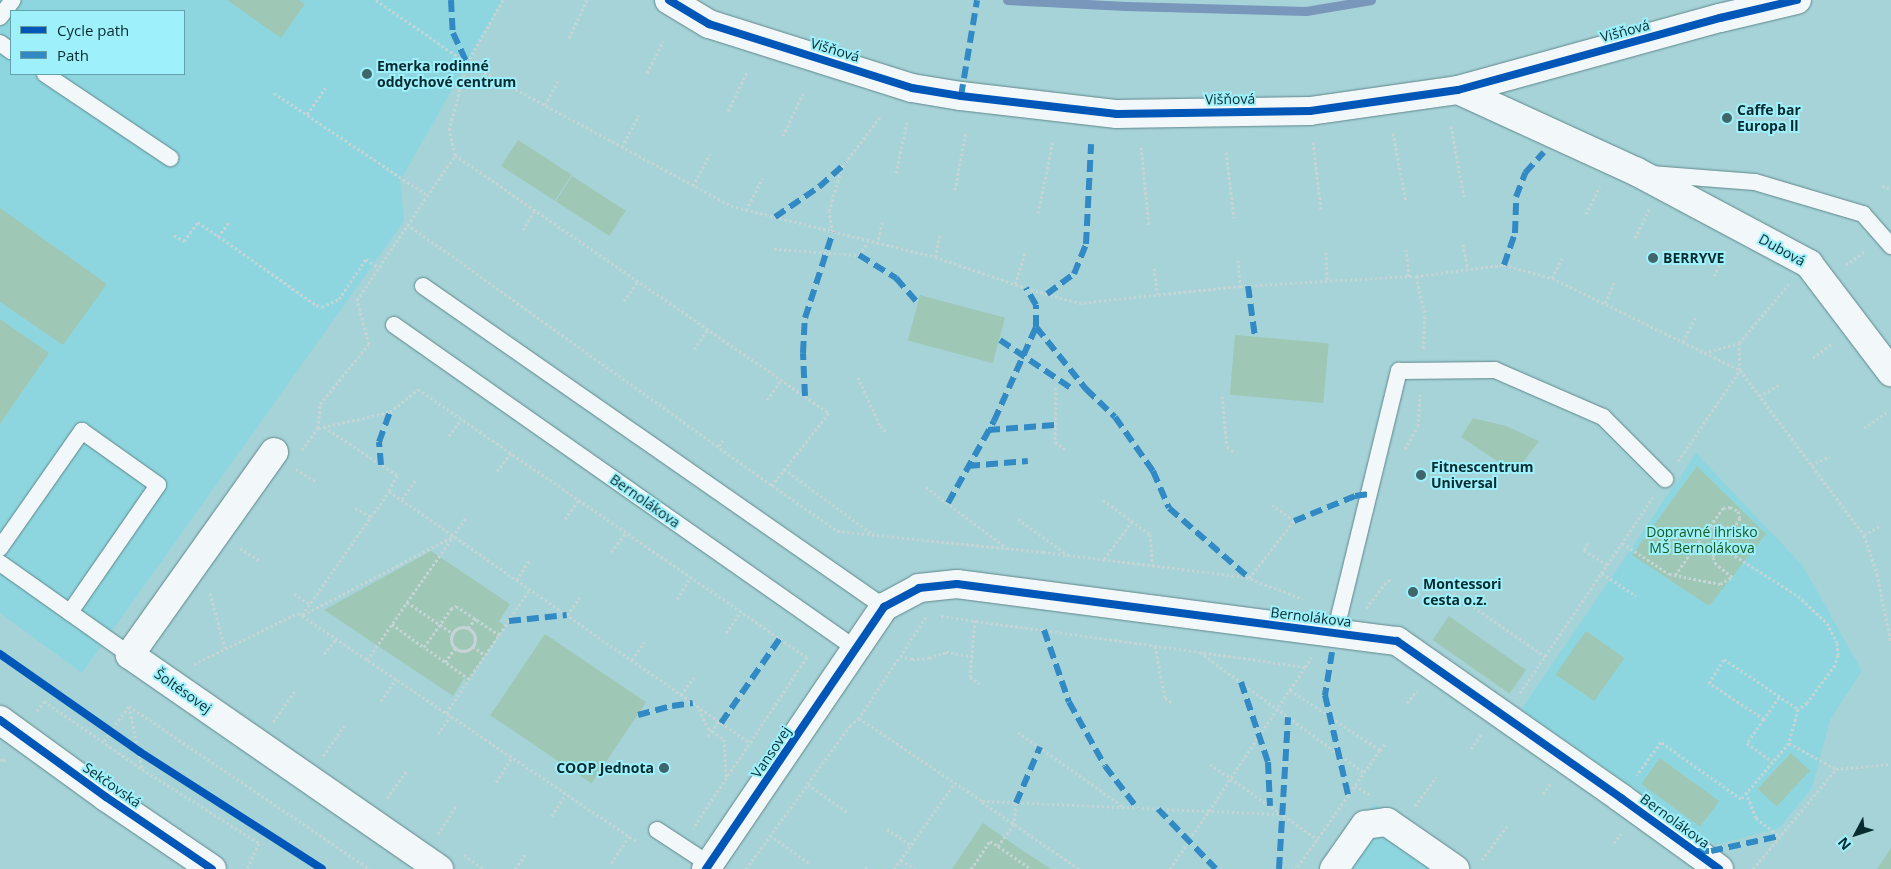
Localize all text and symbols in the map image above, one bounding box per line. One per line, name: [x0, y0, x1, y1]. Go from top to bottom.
legend: [10, 10, 185, 75]
street label: Višňová: [1599, 16, 1651, 46]
text: Cycle path: [57, 20, 129, 40]
street label: Višňová: [808, 35, 862, 65]
text: Path: [57, 45, 89, 65]
place label: Emerka rodinné oddychové centrum: [377, 58, 516, 90]
marker: Emerka rodinné oddychové centrum: [361, 68, 373, 80]
street label: Višňová: [1205, 90, 1255, 108]
place label: Caffe bar Europa ll: [1737, 102, 1801, 134]
marker: Caffe bar Europa ll: [1721, 112, 1733, 124]
street label: Dubová: [1756, 230, 1808, 270]
place label: BERRYVE: [1663, 250, 1724, 266]
marker: BERRYVE: [1647, 252, 1659, 264]
place label: Fitnescentrum Universal: [1431, 459, 1534, 492]
marker: Fitnescentrum Universal: [1415, 469, 1427, 481]
street label: Bernolákova: [607, 471, 683, 531]
park label: Dopravné ihrisko MŠ Bernolákova: [1646, 524, 1758, 556]
place label: Montessori cesta o.z.: [1423, 576, 1502, 608]
marker: Montessori cesta o.z.: [1407, 586, 1419, 598]
street label: Bernolákova: [1270, 604, 1352, 630]
street label: Šoltésovej: [151, 665, 215, 717]
street label: Vansovej: [748, 723, 794, 781]
street label: Sekčovská: [80, 759, 144, 811]
place label: COOP Jednota: [556, 760, 654, 776]
marker: COOP Jednota: [658, 762, 670, 774]
street label: Bernolákova: [1637, 790, 1713, 852]
north arrow: [1831, 809, 1881, 859]
text: N: [1833, 833, 1855, 854]

